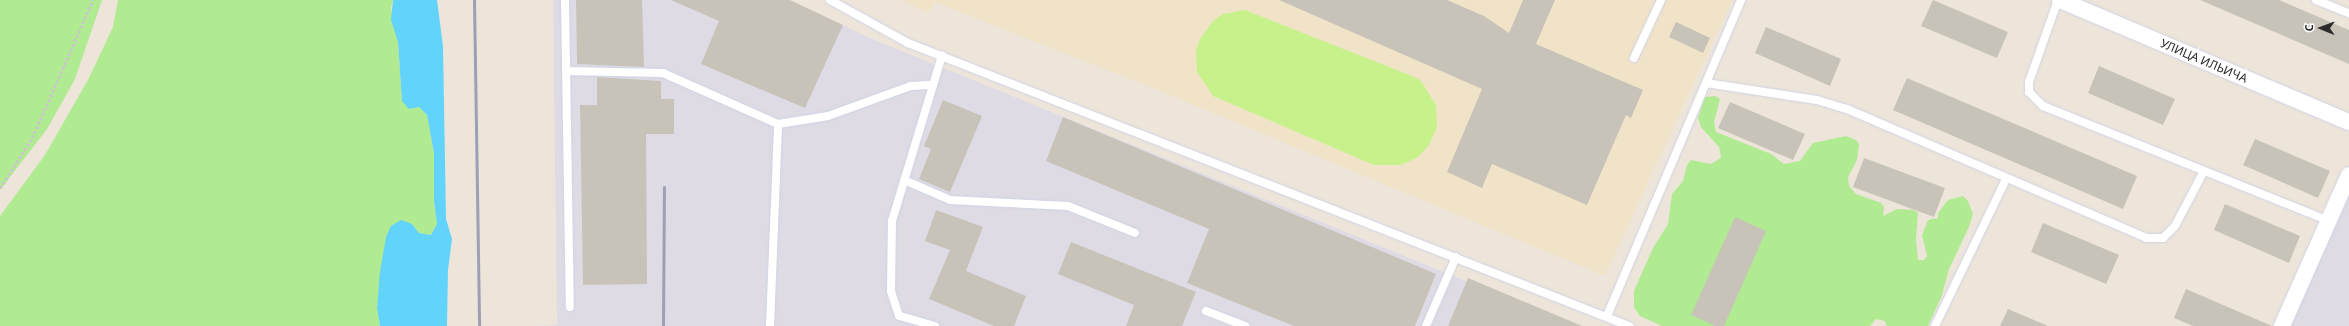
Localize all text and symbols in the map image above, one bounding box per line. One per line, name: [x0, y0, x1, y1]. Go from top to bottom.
north arrow: [2301, 8, 2341, 48]
text: С: [2301, 24, 2316, 31]
street label: УЛИЦА ИЛЬИЧА: [2158, 36, 2250, 86]

